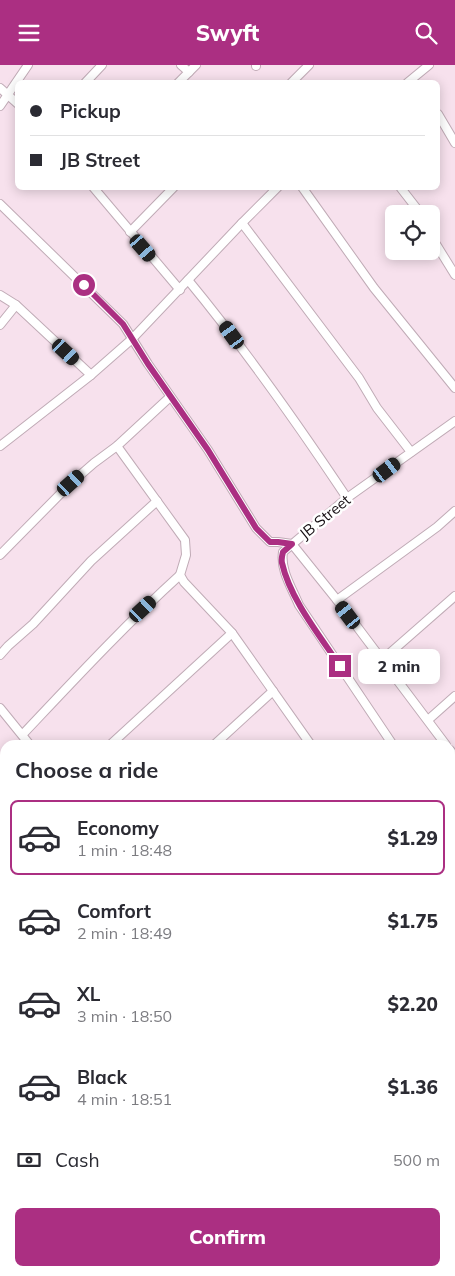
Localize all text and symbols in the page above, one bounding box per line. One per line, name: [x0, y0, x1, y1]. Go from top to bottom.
icon: menu: [15, 19, 43, 47]
text: Swyft: [196, 19, 259, 47]
icon: search: [412, 19, 440, 47]
text: Pickup: [60, 99, 121, 123]
text: JB Street: [60, 148, 140, 172]
map controls: [385, 205, 440, 260]
button: locate: [385, 205, 440, 260]
car: [127, 232, 158, 264]
route start: [73, 274, 95, 296]
car: [217, 318, 246, 352]
car: [49, 336, 82, 368]
car: [370, 455, 403, 485]
car: [54, 467, 87, 499]
street label: JB Street: [295, 490, 354, 543]
car: [126, 593, 159, 625]
car: [332, 599, 363, 631]
callout: 2 min: [358, 649, 440, 683]
route end: [329, 655, 351, 677]
text: 2 min: [378, 656, 420, 676]
text: Choose a ride: [15, 756, 158, 784]
icon: car: [17, 815, 62, 860]
text: Economy: [77, 816, 159, 840]
text: $1.29: [387, 826, 438, 850]
text: 1 min · 18:48: [77, 840, 172, 860]
icon: car: [17, 898, 62, 943]
text: Comfort: [77, 899, 151, 923]
text: $1.75: [387, 909, 438, 933]
text: 2 min · 18:49: [77, 923, 172, 943]
icon: car: [17, 981, 62, 1026]
text: XL: [77, 982, 100, 1006]
text: $2.20: [387, 992, 438, 1016]
text: 3 min · 18:50: [77, 1006, 172, 1026]
icon: car: [17, 1064, 62, 1109]
text: Black: [77, 1065, 127, 1089]
text: $1.36: [387, 1075, 438, 1099]
text: 4 min · 18:51: [77, 1089, 172, 1109]
icon: cash: [15, 1146, 43, 1174]
text: Cash: [55, 1148, 100, 1172]
text: 500 m: [393, 1150, 440, 1170]
button: Confirm: [15, 1208, 440, 1266]

